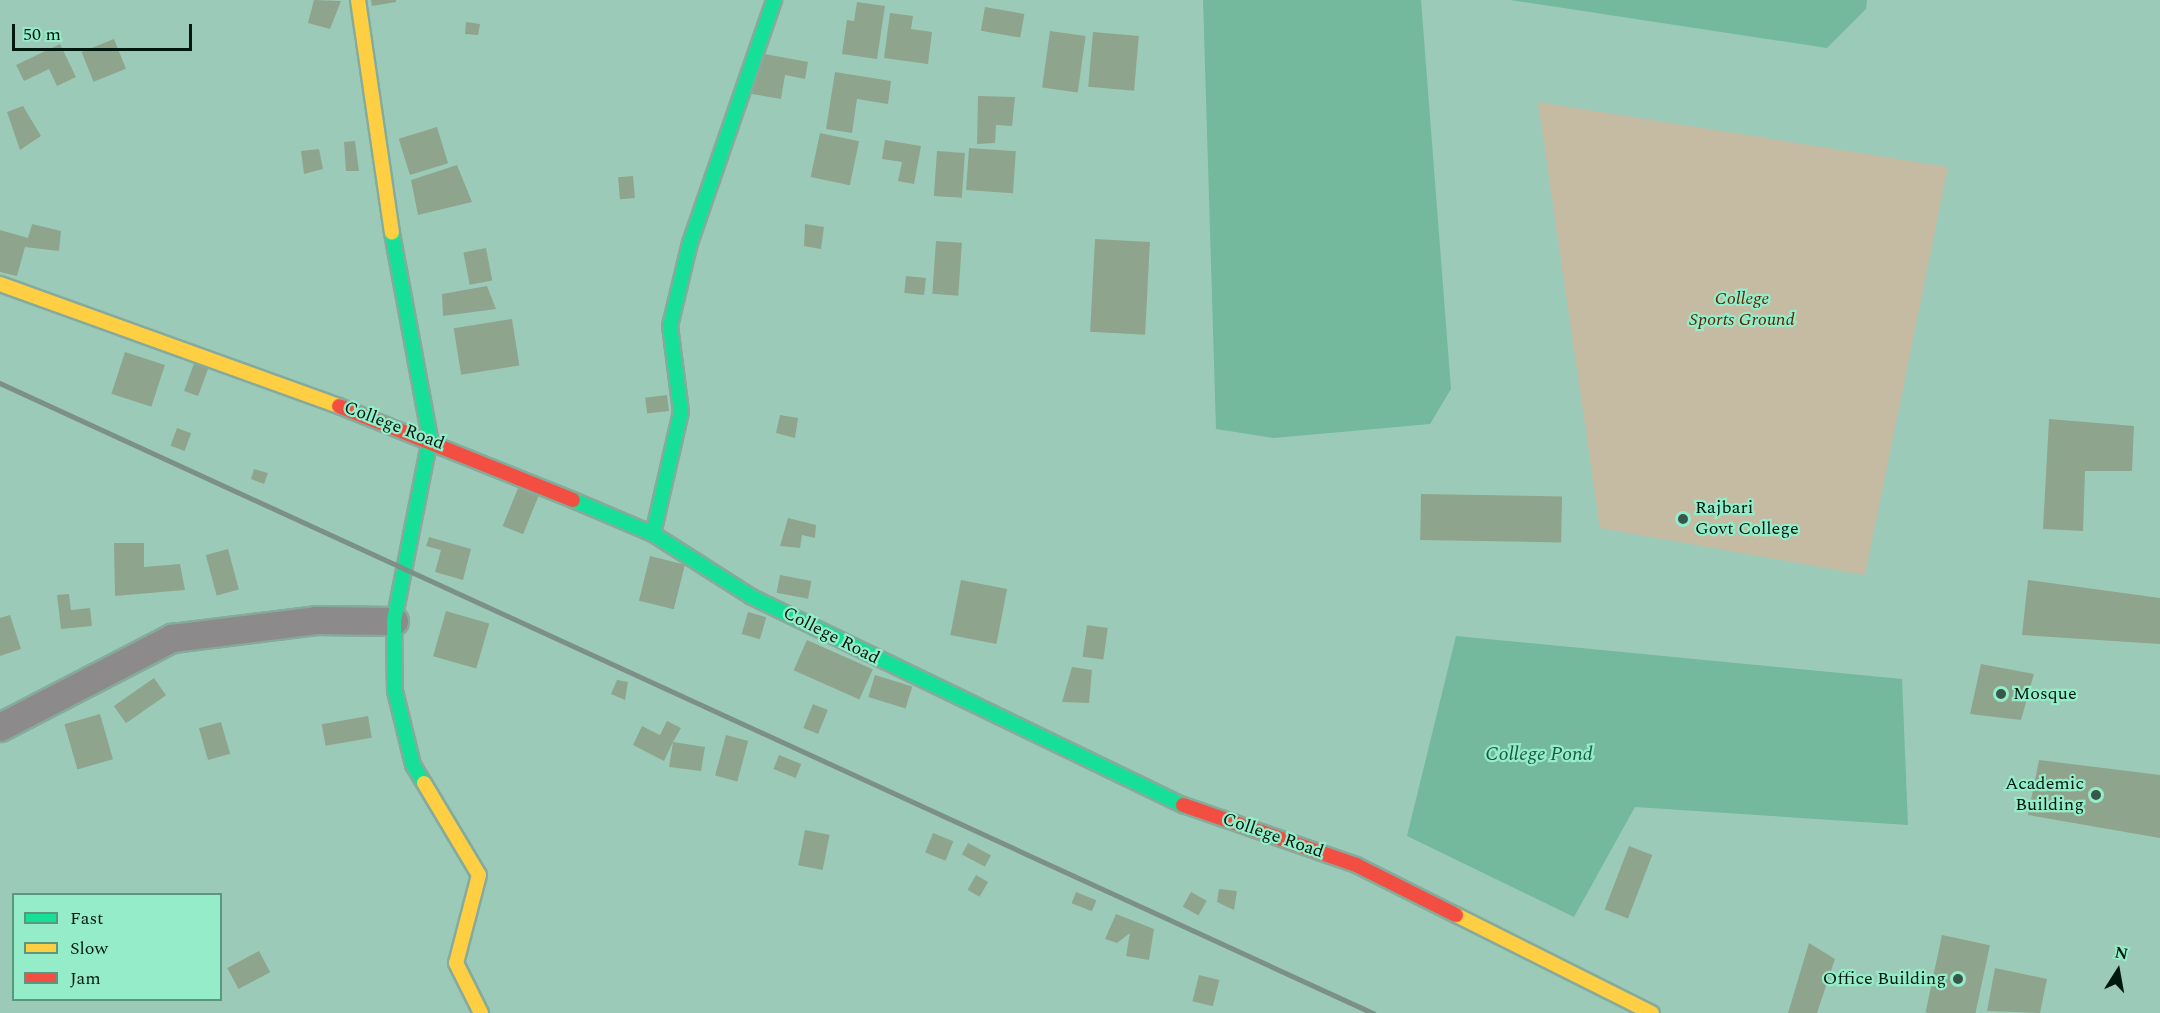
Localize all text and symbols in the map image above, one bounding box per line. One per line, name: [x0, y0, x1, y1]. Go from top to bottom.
scale bar: [15, 12, 195, 50]
text: 50 m: [23, 21, 61, 48]
park label: College Sports Ground: [1689, 289, 1795, 332]
street label: College Road: [341, 397, 447, 455]
place label: Rajbari Govt College: [1695, 498, 1799, 540]
marker: Rajbari Govt College: [1676, 512, 1690, 526]
street label: College Road: [779, 602, 883, 670]
place label: Mosque: [2013, 683, 2077, 705]
marker: Mosque: [1994, 687, 2008, 701]
water label: College Pond: [1485, 742, 1593, 766]
place label: Academic Building: [2005, 774, 2084, 816]
marker: Academic Building: [2089, 788, 2103, 802]
street label: College Road: [1220, 809, 1326, 863]
legend: [12, 893, 222, 1001]
text: Fast: [70, 905, 103, 932]
text: Slow: [70, 935, 108, 962]
text: N: [2113, 940, 2130, 966]
north arrow: [2088, 941, 2148, 1001]
text: Jam: [70, 965, 101, 992]
place label: Office Building: [1823, 968, 1946, 990]
marker: Office Building: [1951, 972, 1965, 986]

